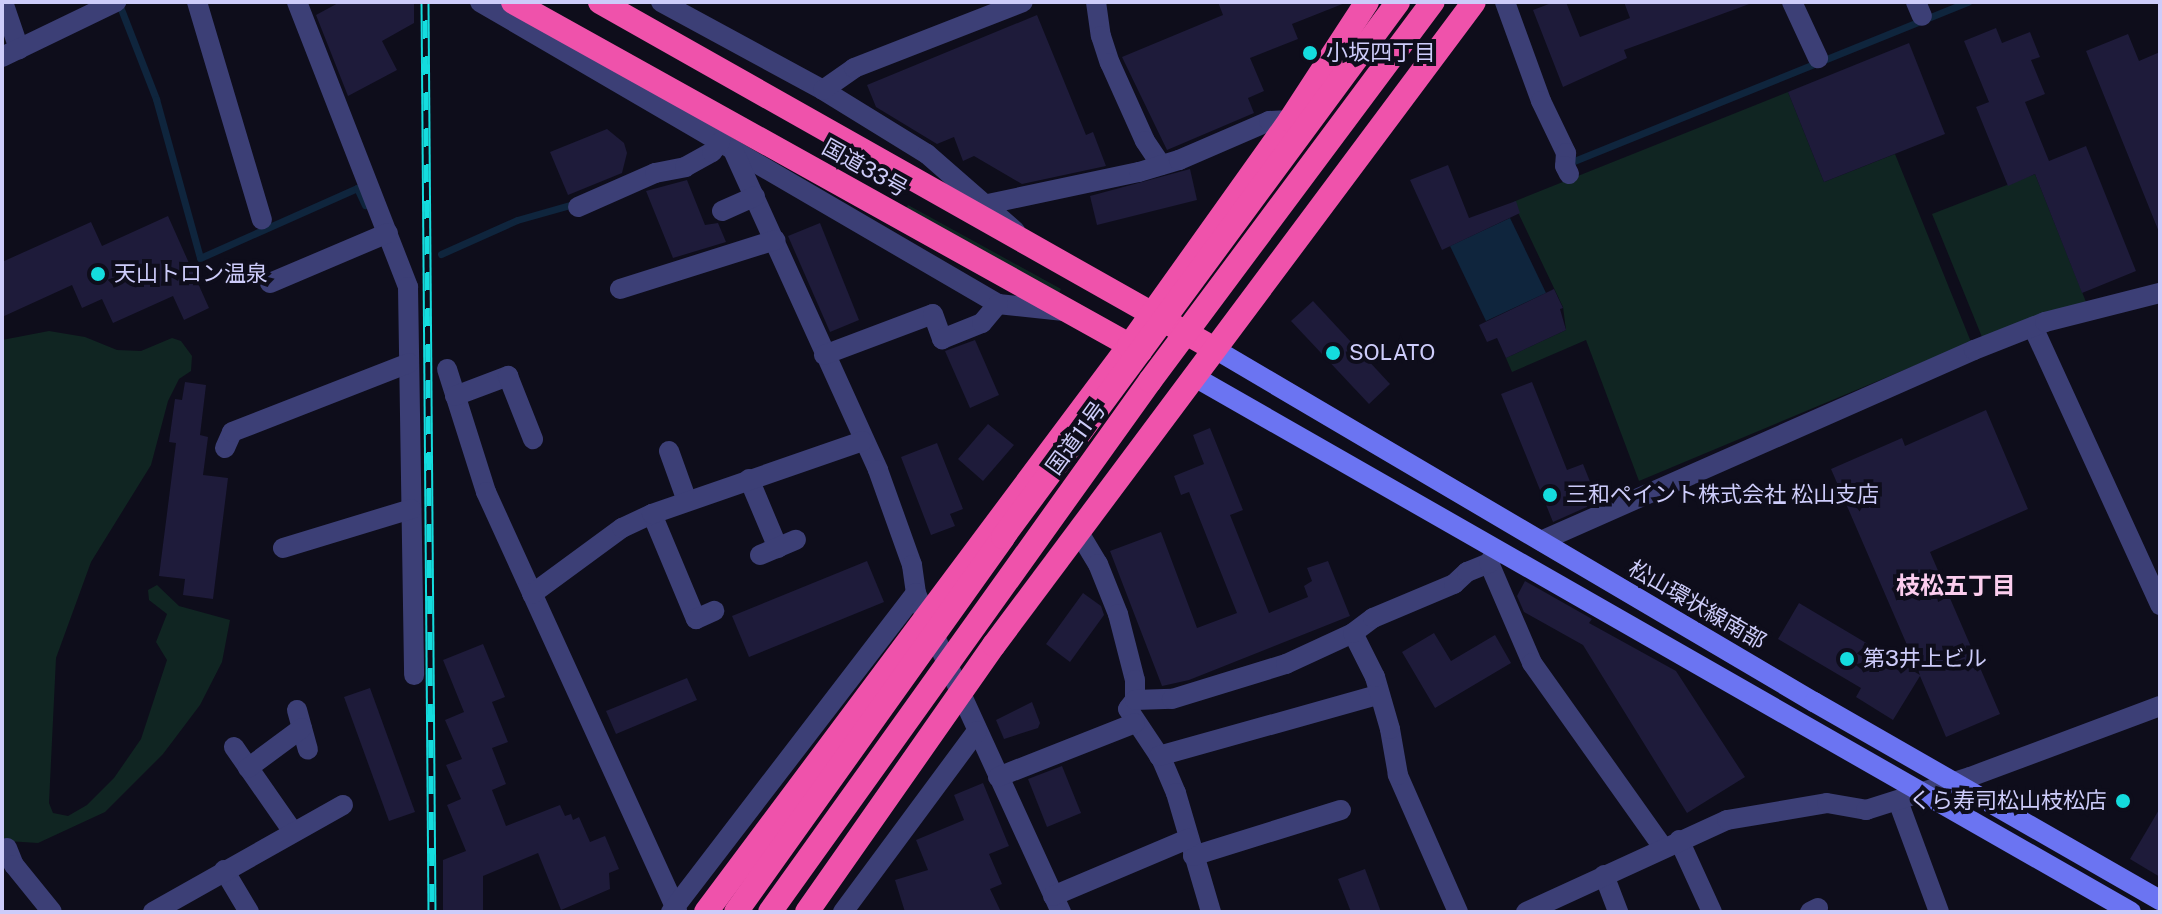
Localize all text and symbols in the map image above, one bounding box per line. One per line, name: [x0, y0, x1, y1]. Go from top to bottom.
place label: 小坂四丁目: [1326, 40, 1436, 66]
marker: 小坂四丁目: [1301, 44, 1319, 62]
street label: 国道33号: [818, 134, 912, 202]
place label: 天山トロン温泉: [114, 261, 268, 287]
marker: 天山トロン温泉: [89, 265, 107, 283]
place label: SOLATO: [1349, 340, 1435, 366]
marker: SOLATO: [1324, 344, 1342, 362]
street label: 国道11号: [1041, 396, 1111, 480]
place label: 三和ペイント株式会社 松山支店: [1566, 482, 1879, 508]
marker: 三和ペイント株式会社 松山支店: [1541, 486, 1559, 504]
street label: 松山環状線南部: [1624, 555, 1770, 655]
district label: 枝松五丁目: [1896, 572, 2016, 600]
place label: 第3井上ビル: [1863, 646, 1987, 672]
marker: 第3井上ビル: [1838, 650, 1856, 668]
place label: くら寿司松山枝松店: [1909, 788, 2107, 814]
marker: くら寿司松山枝松店: [2114, 792, 2132, 810]

